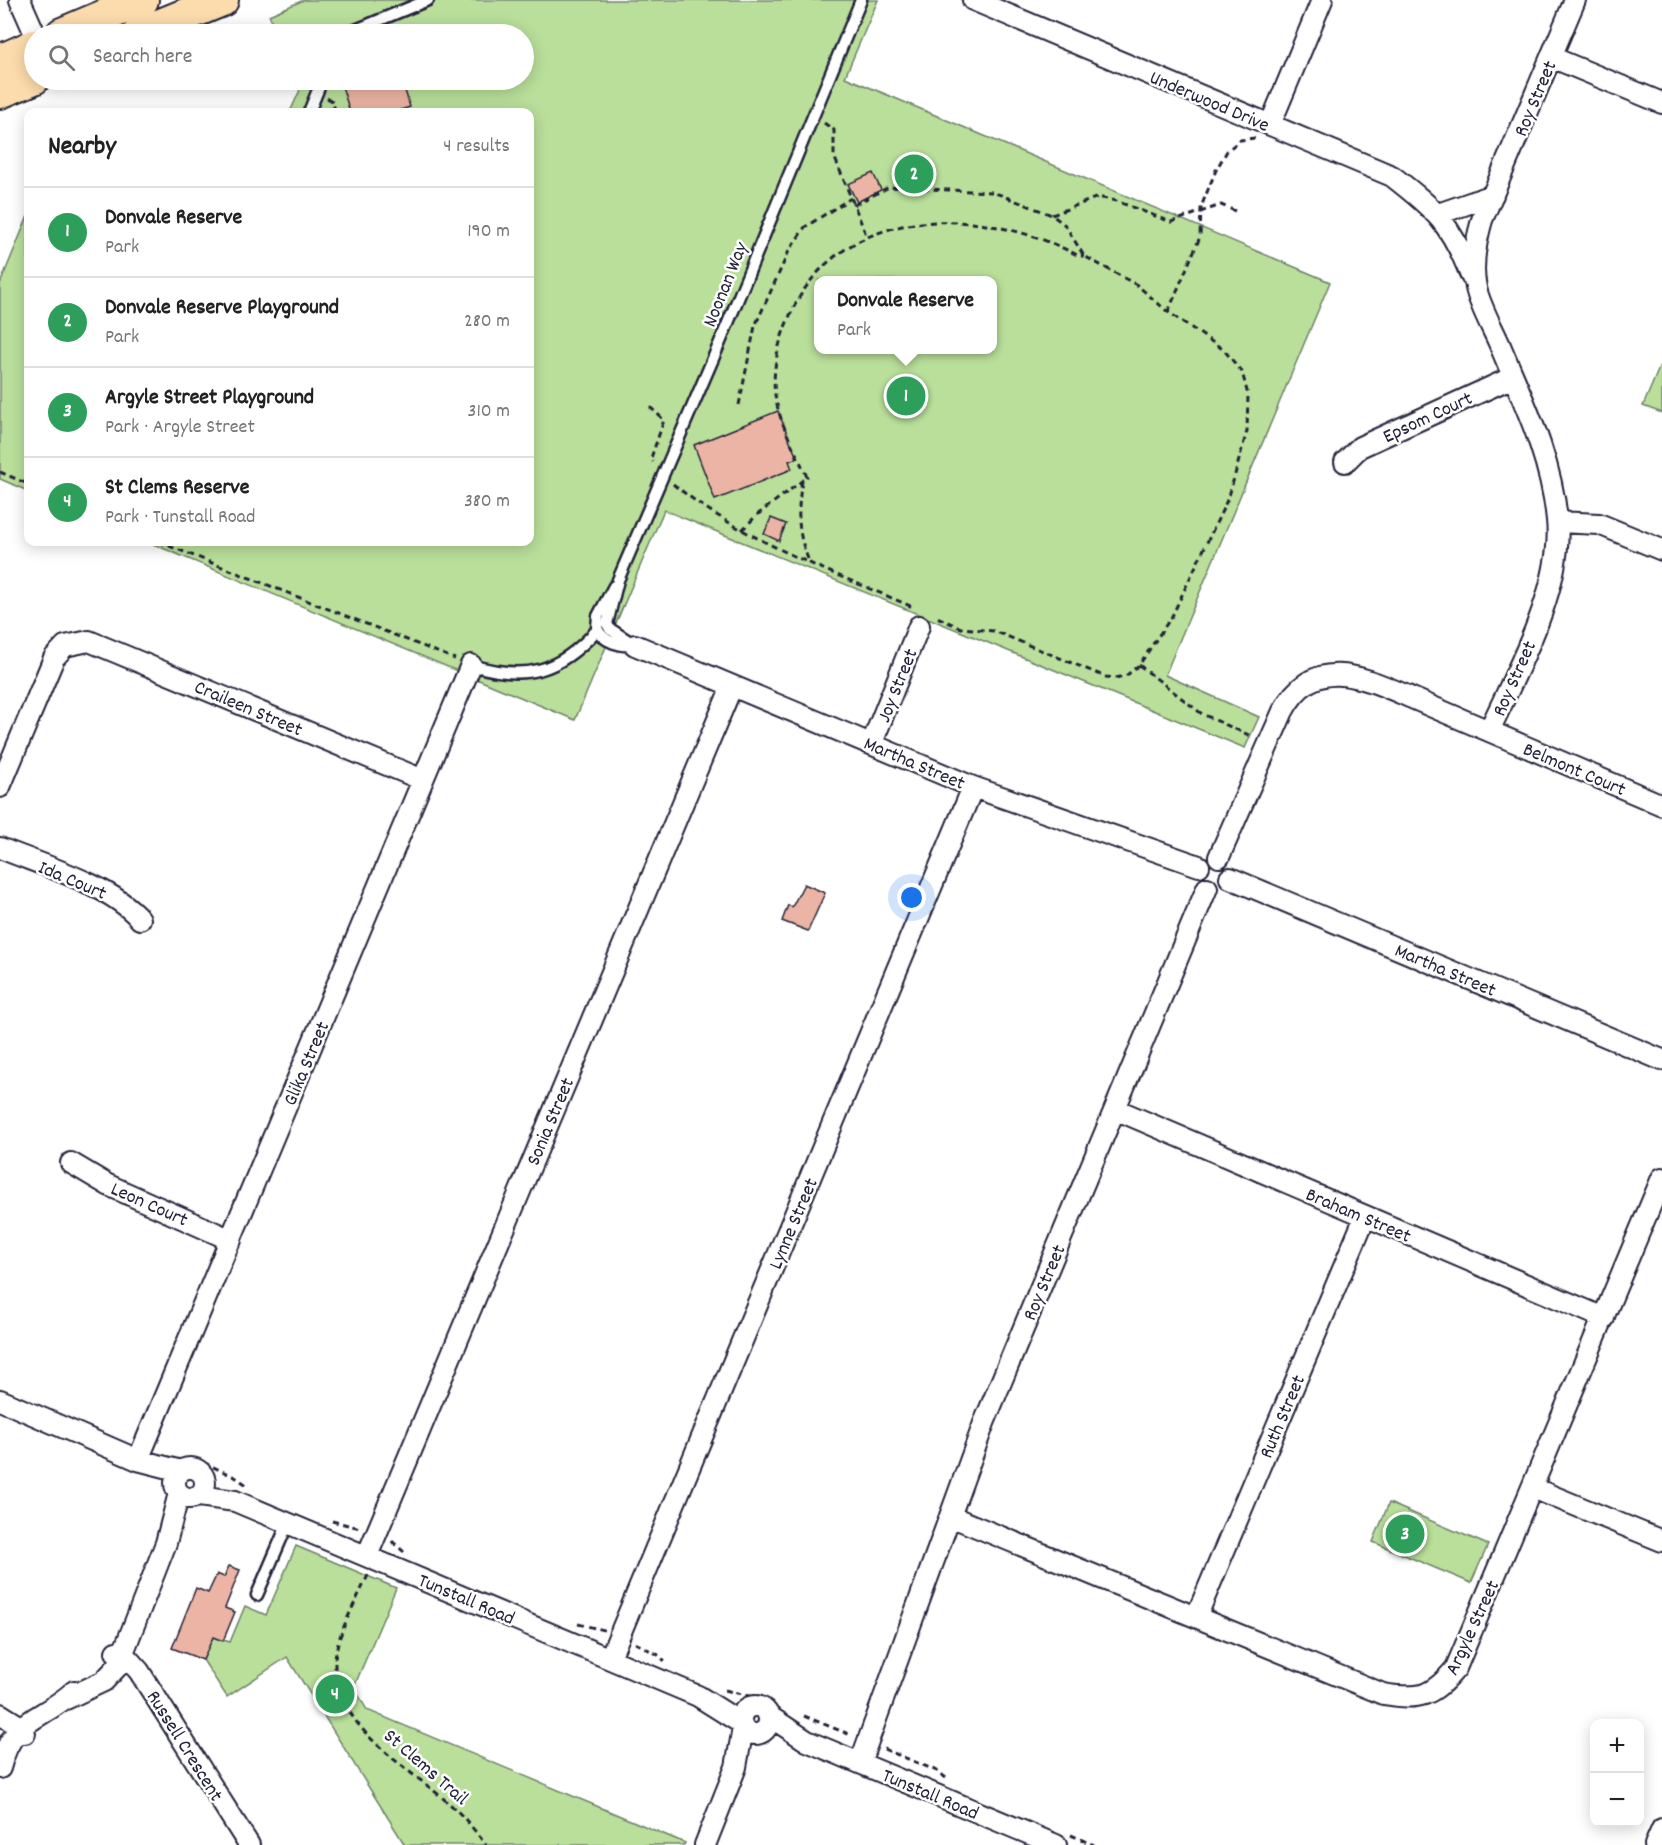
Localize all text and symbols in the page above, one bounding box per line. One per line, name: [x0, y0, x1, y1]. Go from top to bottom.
search box: [24, 24, 534, 90]
icon: search: [45, 41, 78, 74]
text: Search here: [93, 42, 192, 73]
street label: Roy Street: [1508, 57, 1565, 141]
street label: Underwood Drive: [1145, 65, 1273, 141]
text: Nearby: [48, 129, 116, 166]
text: 4 results: [443, 133, 510, 161]
pin: 2: [894, 152, 934, 196]
text: Donvale Reserve: [105, 203, 242, 234]
text: 1: [65, 218, 70, 246]
text: 190 m: [467, 218, 510, 246]
text: Park: [105, 234, 139, 262]
street label: Noonan Way: [697, 238, 757, 332]
popup: [814, 276, 997, 354]
text: Donvale Reserve: [837, 286, 974, 317]
text: Donvale Reserve Playground: [105, 293, 339, 324]
text: 2: [63, 308, 72, 336]
text: 280 m: [464, 308, 510, 336]
text: Park: [837, 317, 871, 345]
text: Park: [105, 324, 139, 352]
pin: 1: [886, 374, 926, 418]
text: Argyle Street Playground: [105, 383, 314, 414]
street label: Epsom Court: [1379, 386, 1478, 452]
text: 3: [63, 398, 72, 426]
text: 310 m: [468, 398, 510, 426]
text: Park · Argyle Street: [105, 414, 255, 442]
text: St Clems Reserve: [105, 473, 249, 504]
text: 4: [63, 488, 72, 516]
text: 380 m: [464, 488, 510, 516]
text: Park · Tunstall Road: [105, 504, 255, 532]
street label: Roy Street: [1487, 637, 1545, 721]
street label: Joy Street: [871, 645, 926, 727]
street label: Craileen Street: [189, 674, 306, 745]
street label: Martha Street: [859, 731, 969, 799]
street label: Belmont Court: [1518, 737, 1630, 805]
street label: Ida Court: [33, 855, 110, 909]
your location: [897, 883, 926, 912]
street label: Martha Street: [1390, 938, 1500, 1006]
street label: Glika Street: [277, 1018, 338, 1111]
street label: Sonia Street: [521, 1074, 583, 1171]
street label: Lynne Street: [763, 1174, 827, 1274]
street label: Leon Court: [106, 1176, 192, 1235]
street label: Braham Street: [1301, 1182, 1415, 1251]
street label: Roy Street: [1017, 1241, 1074, 1325]
street label: Ruth Street: [1254, 1371, 1314, 1463]
pin: 3: [1386, 1512, 1424, 1556]
street label: Tunstall Road: [413, 1568, 518, 1634]
street label: Argyle Street: [1439, 1576, 1508, 1680]
pin: 4: [316, 1672, 354, 1716]
street label: Russell Crescent: [138, 1686, 229, 1807]
map controls: [1590, 1719, 1644, 1827]
button: +: [1590, 1719, 1644, 1773]
street label: St Clems Trail: [377, 1724, 474, 1813]
street label: Tunstall Road: [877, 1763, 982, 1829]
button: −: [1590, 1773, 1644, 1827]

